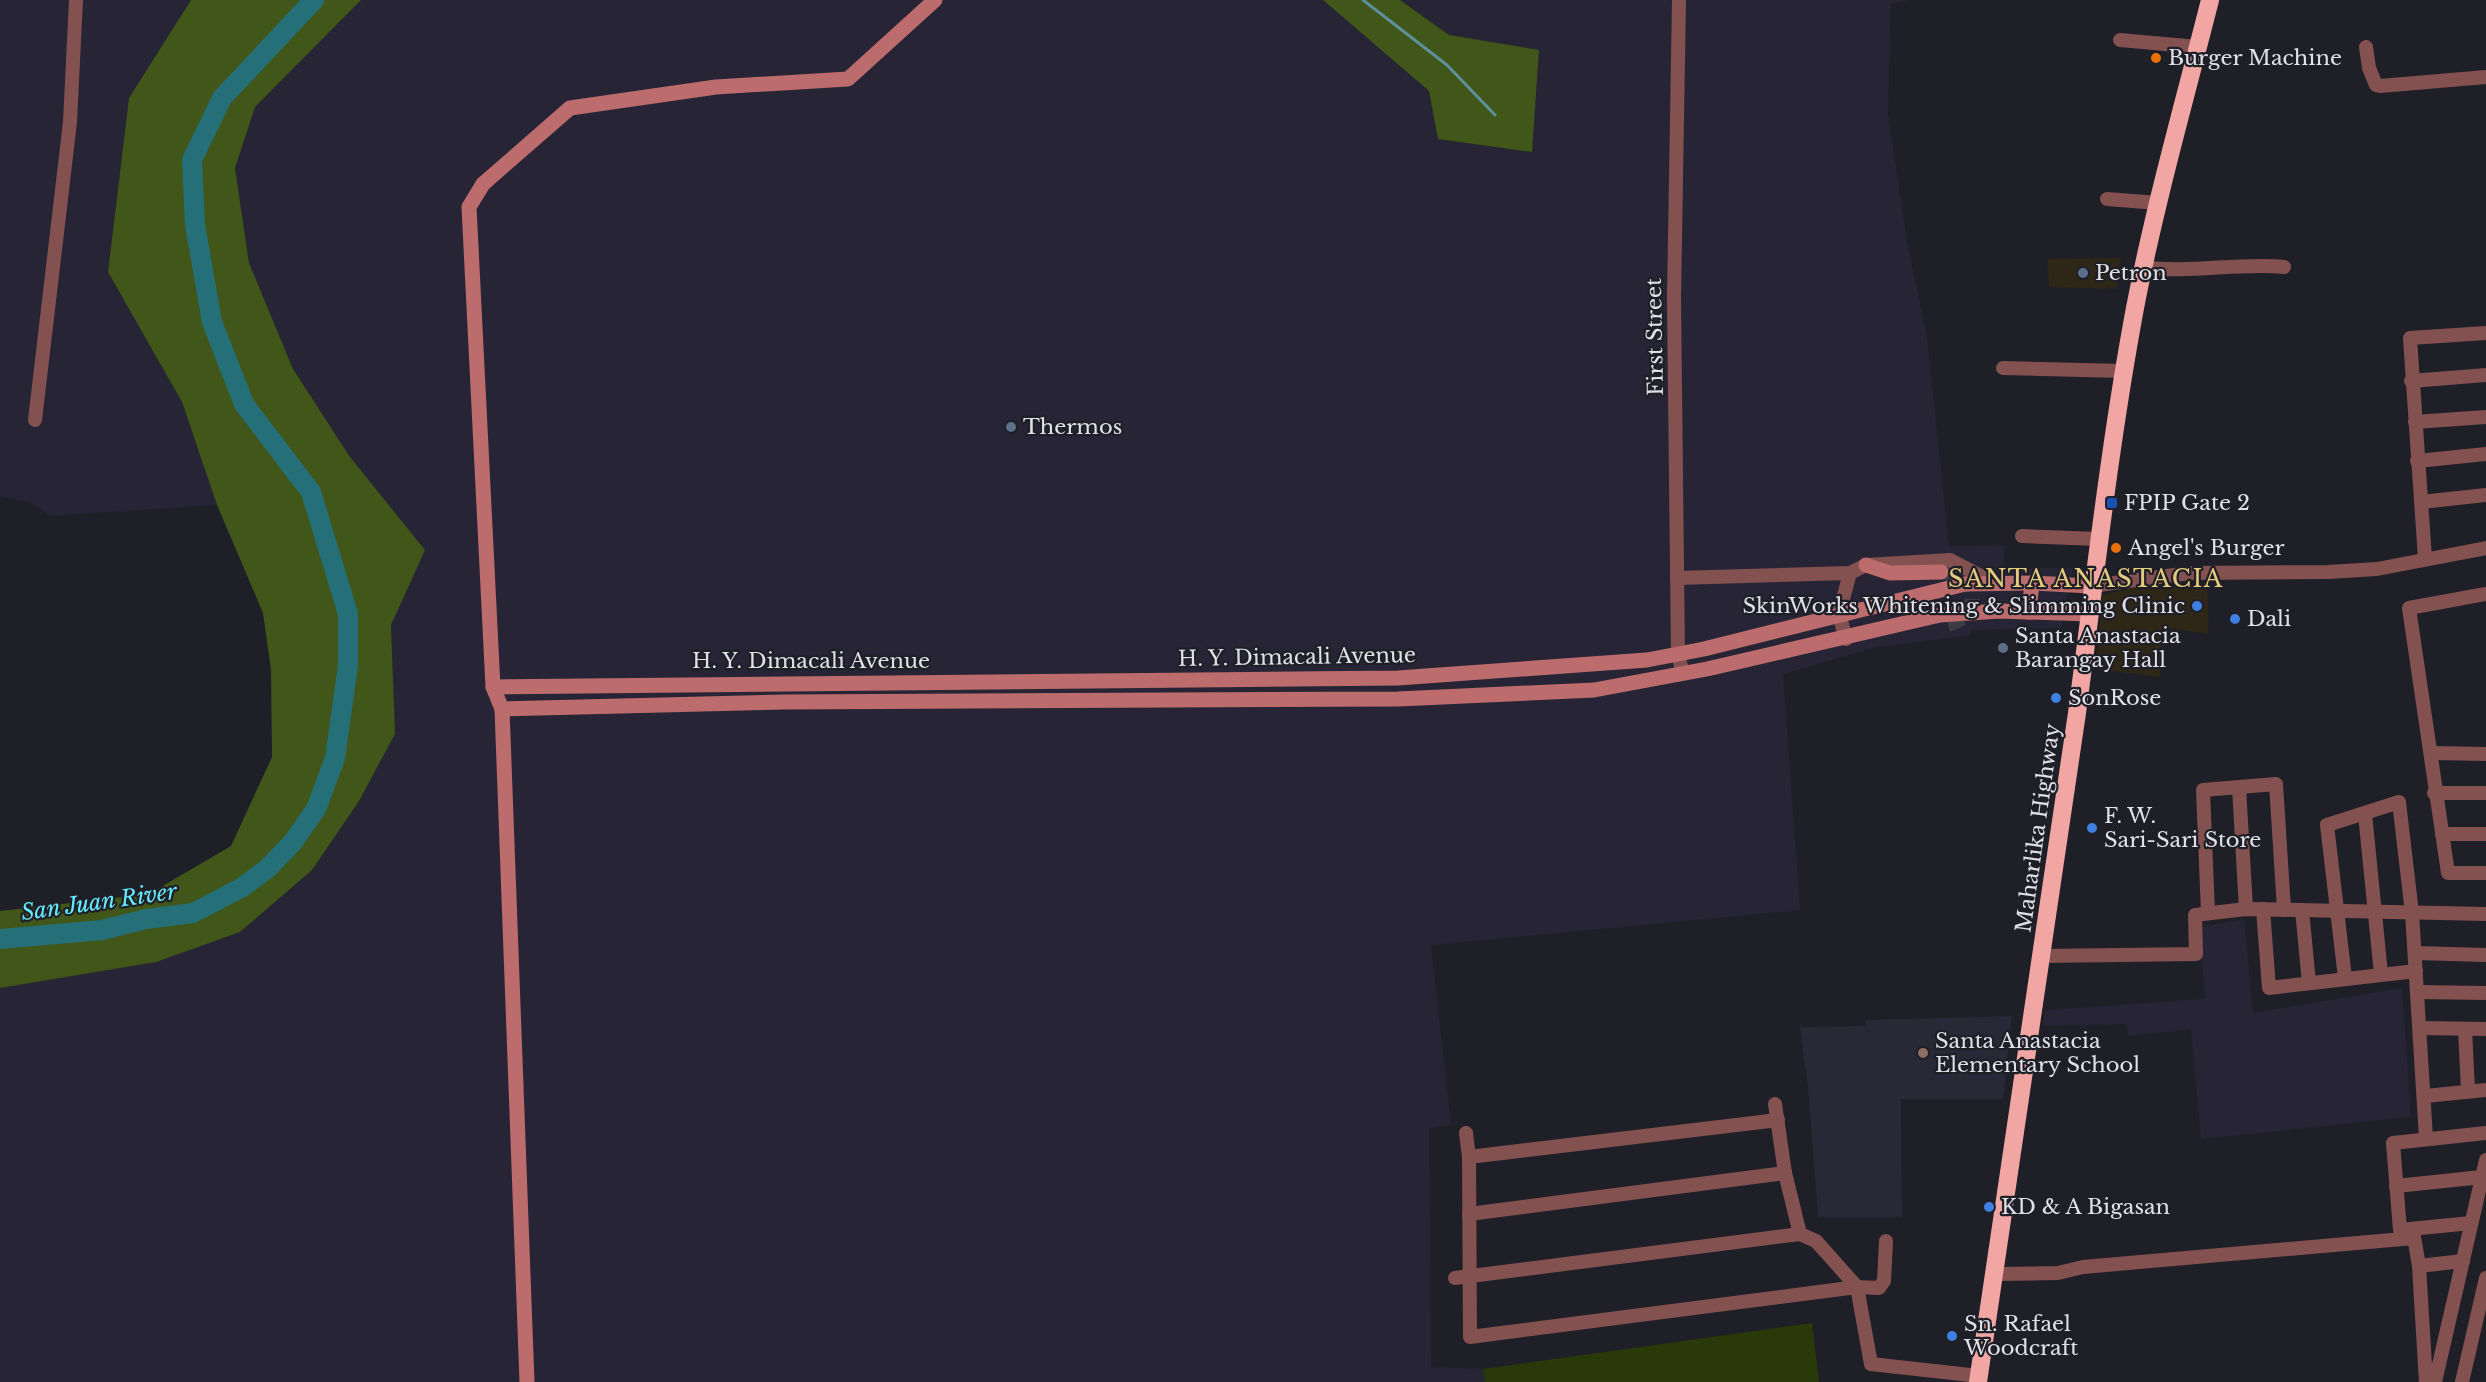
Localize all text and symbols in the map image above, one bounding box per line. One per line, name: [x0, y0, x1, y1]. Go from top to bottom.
place label: Burger Machine: [2168, 45, 2342, 71]
marker: Burger Machine: [2149, 51, 2163, 65]
place label: Petron: [2095, 260, 2167, 286]
marker: Petron: [2076, 266, 2090, 280]
street label: First Street: [1641, 278, 1669, 396]
place label: Thermos: [1023, 414, 1122, 440]
marker: Thermos: [1004, 420, 1018, 434]
place label: FPIP Gate 2: [2124, 490, 2250, 516]
marker: FPIP Gate 2: [2105, 496, 2119, 510]
place label: Angel's Burger: [2127, 535, 2284, 561]
marker: Angel's Burger: [2109, 541, 2123, 555]
district label: SANTA ANASTACIA: [1948, 564, 2224, 593]
place label: SkinWorks Whitening & Slimming Clinic: [1743, 593, 2185, 619]
marker: SkinWorks Whitening & Slimming Clinic: [2190, 599, 2204, 613]
place label: Dali: [2247, 606, 2291, 632]
marker: Dali: [2228, 612, 2242, 626]
place label: Santa Anastacia Barangay Hall: [2015, 623, 2181, 673]
marker: Santa Anastacia Barangay Hall: [1996, 641, 2010, 655]
street label: H. Y. Dimacali Avenue: [1178, 642, 1416, 672]
street label: H. Y. Dimacali Avenue: [692, 648, 930, 674]
place label: SonRose: [2068, 685, 2161, 711]
marker: SonRose: [2049, 691, 2063, 705]
street label: Maharlika Highway: [2010, 721, 2066, 934]
place label: F. W. Sari-Sari Store: [2104, 803, 2261, 853]
marker: F. W. Sari-Sari Store: [2085, 821, 2099, 835]
water label: San Juan River: [19, 878, 179, 926]
place label: Santa Anastacia Elementary School: [1935, 1028, 2140, 1078]
marker: Santa Anastacia Elementary School: [1916, 1046, 1930, 1060]
place label: KD & A Bigasan: [2001, 1194, 2170, 1220]
marker: KD & A Bigasan: [1982, 1200, 1996, 1214]
place label: Sn. Rafael Woodcraft: [1963, 1311, 2078, 1361]
marker: Sn. Rafael Woodcraft: [1945, 1329, 1959, 1343]

